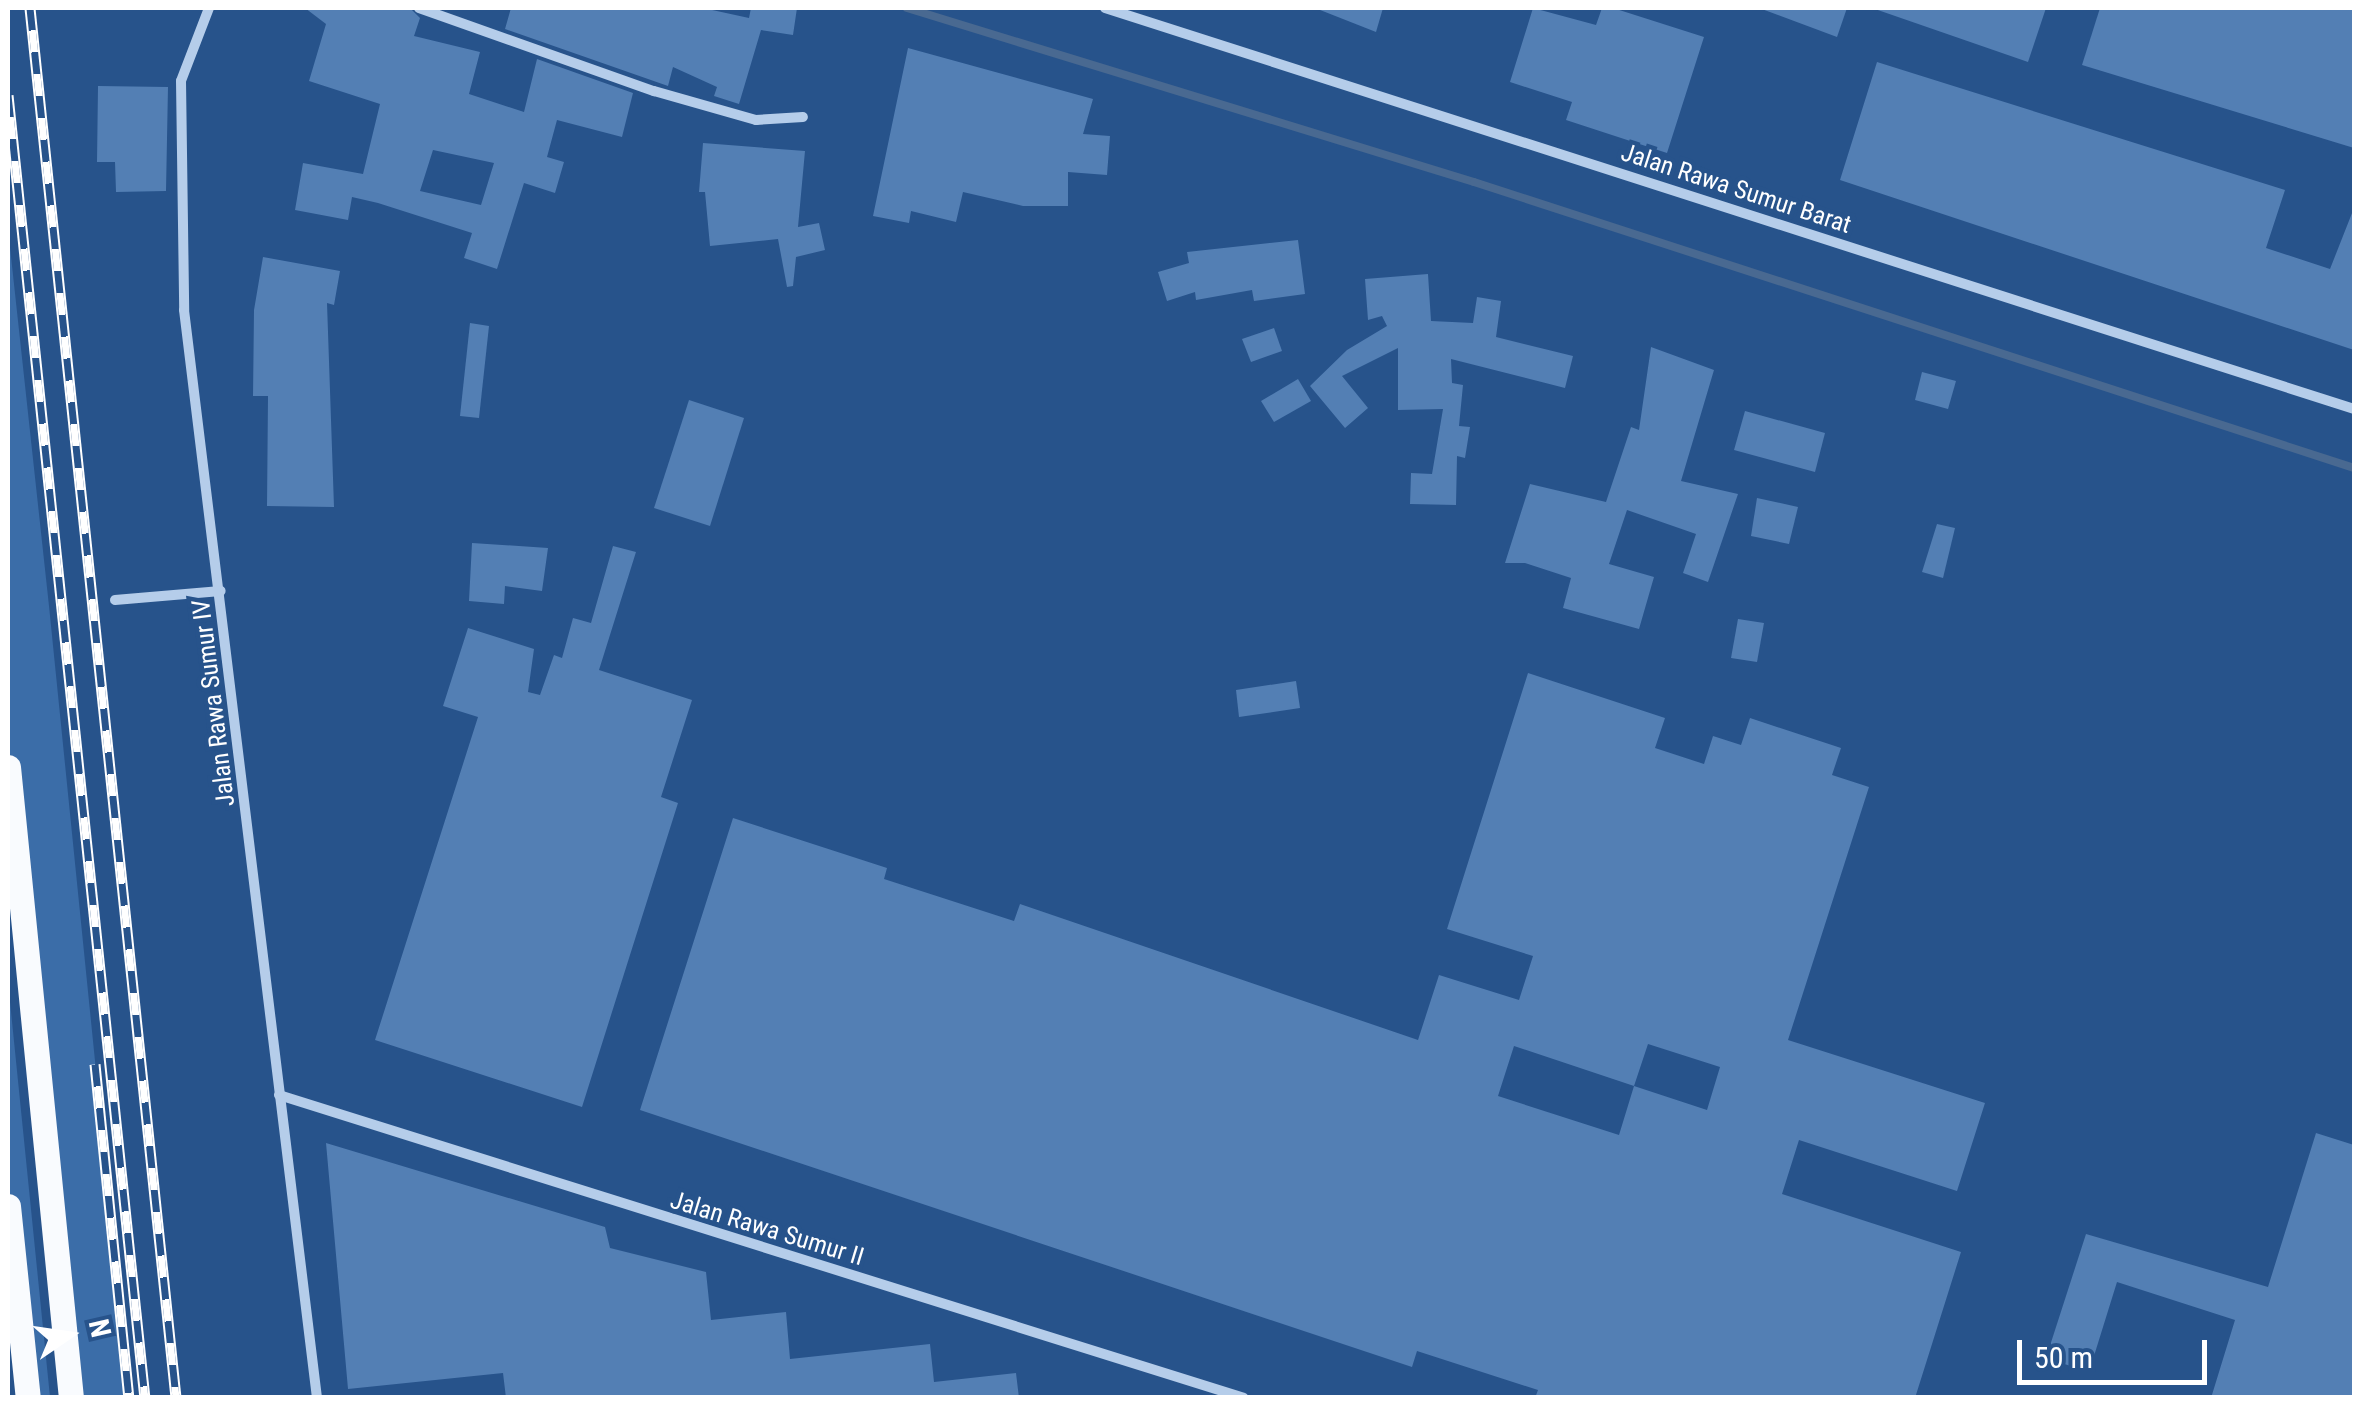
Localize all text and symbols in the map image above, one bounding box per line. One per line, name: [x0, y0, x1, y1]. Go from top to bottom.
street label: Jalan Rawa Sumur Barat: [1617, 138, 1855, 240]
street label: Jalan Rawa Sumur IV: [186, 598, 242, 808]
street label: Jalan Rawa Sumur II: [667, 1185, 867, 1273]
north arrow: [20, 1285, 120, 1385]
text: N: [82, 1316, 118, 1340]
scale bar: [2022, 1320, 2212, 1382]
text: 50 m: [2034, 1340, 2093, 1375]

